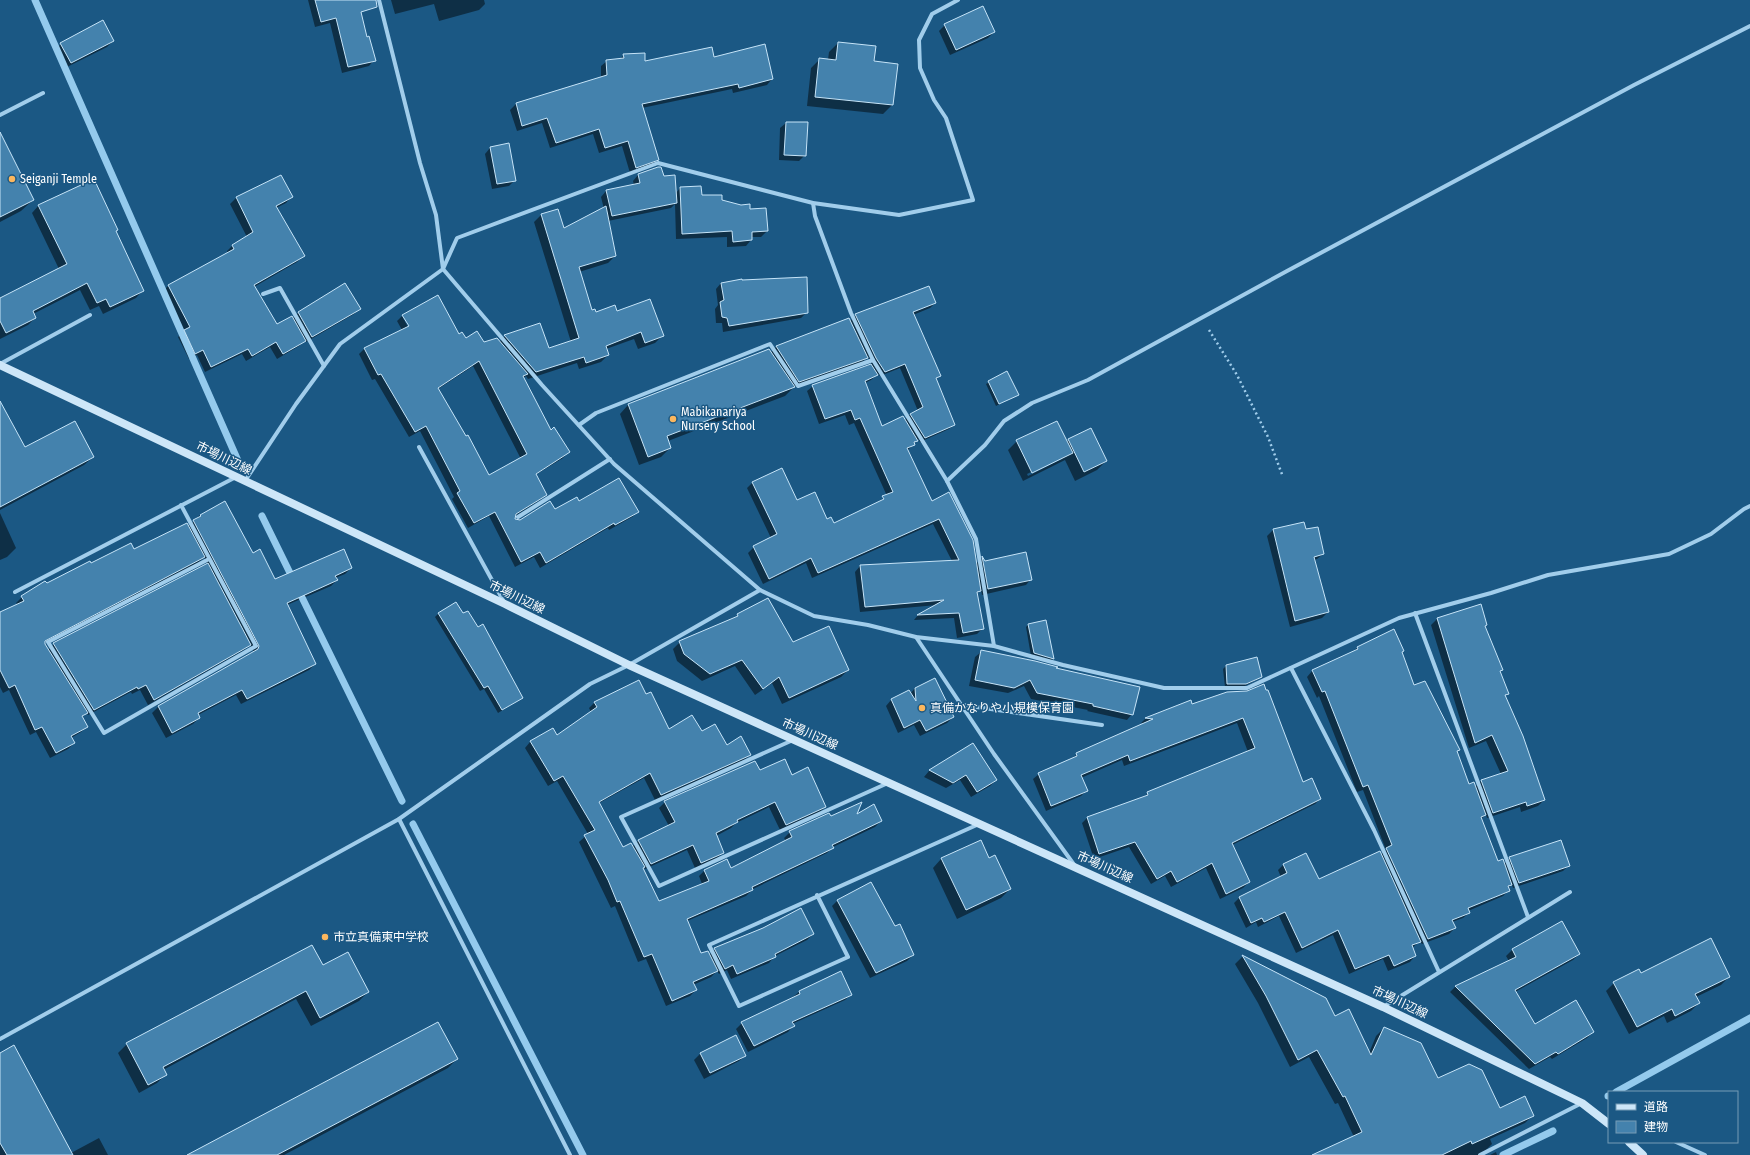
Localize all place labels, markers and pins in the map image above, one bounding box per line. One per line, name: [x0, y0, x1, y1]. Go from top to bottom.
place label: Seiganji Temple: [20, 172, 97, 186]
marker: Seiganji Temple: [7, 174, 17, 184]
place label: Mabikanariya Nursery School: [681, 405, 755, 433]
marker: Mabikanariya Nursery School: [668, 414, 678, 424]
place label: 真備かなりや小規模保育園: [930, 701, 1074, 715]
marker: 真備かなりや小規模保育園: [917, 703, 927, 713]
place label: 市立真備東中学校: [333, 930, 429, 944]
marker: 市立真備東中学校: [320, 932, 330, 942]

